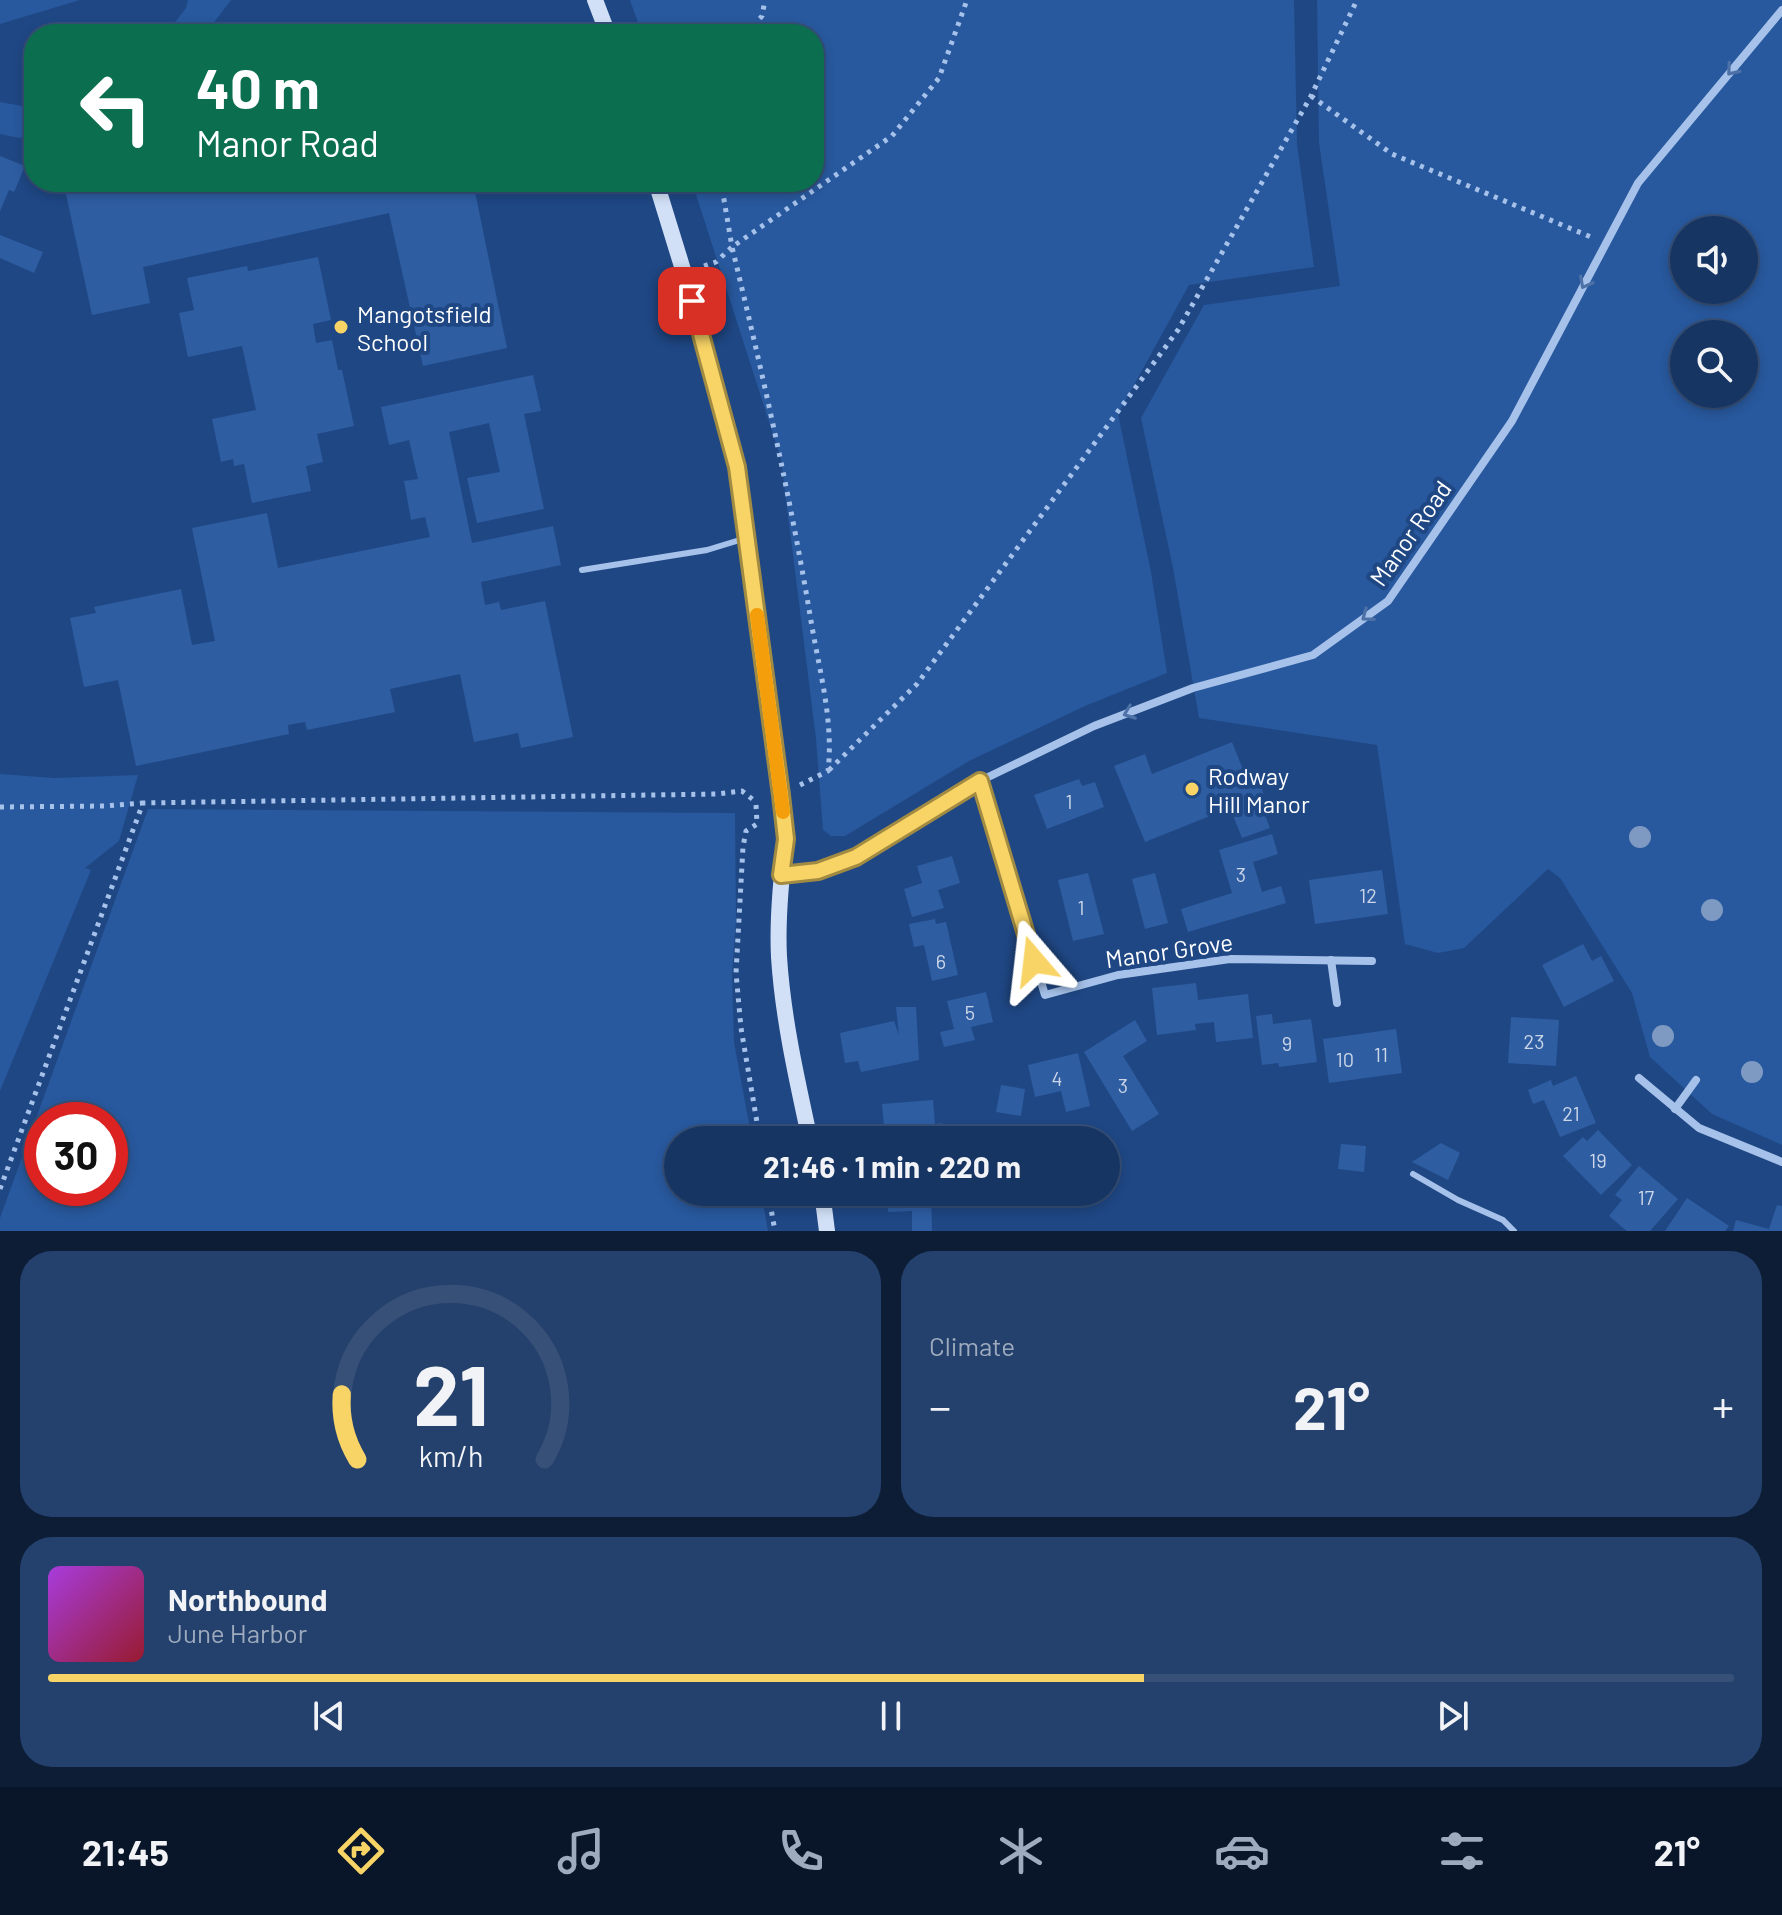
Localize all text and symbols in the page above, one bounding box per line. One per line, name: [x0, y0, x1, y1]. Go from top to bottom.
text: 40 m: [196, 53, 320, 120]
icon: left: [64, 56, 168, 160]
one-way arrow: [1727, 61, 1742, 76]
text: Manor Road: [196, 121, 379, 164]
map controls: [1670, 216, 1758, 408]
button: sound: [1670, 216, 1758, 304]
pin: [658, 267, 726, 335]
one-way arrow: [1579, 275, 1594, 289]
icon: arrive: [670, 279, 714, 323]
place label: Mangotsfield School: [357, 299, 492, 356]
marker: Mangotsfield School: [332, 318, 350, 336]
button: search: [1670, 320, 1758, 408]
street label: Manor Road: [1363, 475, 1457, 591]
one-way arrow: [1362, 606, 1376, 621]
one-way arrow: [1123, 703, 1137, 720]
place label: Rodway Hill Manor: [1208, 761, 1310, 818]
marker: Rodway Hill Manor: [1183, 780, 1201, 798]
house number: 1: [1066, 789, 1073, 813]
house number: 3: [1236, 862, 1246, 886]
house number: 12: [1359, 883, 1377, 907]
house number: 1: [1078, 895, 1085, 919]
position arrow: [992, 919, 1076, 1003]
street label: Manor Grove: [1103, 927, 1235, 973]
house number: 6: [936, 949, 946, 973]
house number: 5: [965, 1000, 975, 1024]
house number: 23: [1524, 1029, 1544, 1053]
house number: 9: [1282, 1031, 1292, 1055]
house number: 11: [1374, 1042, 1388, 1066]
house number: 10: [1336, 1047, 1354, 1071]
house number: 4: [1051, 1066, 1063, 1090]
house number: 3: [1118, 1073, 1128, 1097]
house number: 21: [1562, 1101, 1580, 1125]
speed limit sign: 30: [24, 1102, 128, 1206]
text: 21:46 · 1 min · 220 m: [763, 1148, 1021, 1184]
house number: 19: [1589, 1148, 1607, 1172]
house number: 17: [1638, 1185, 1655, 1209]
text: Climate: [929, 1330, 1015, 1361]
text: 21: [413, 1343, 488, 1443]
text: 21°: [1293, 1370, 1370, 1442]
text: −: [929, 1379, 951, 1432]
text: +: [1712, 1379, 1734, 1432]
text: km/h: [418, 1438, 483, 1473]
text: Northbound: [168, 1581, 327, 1617]
text: June Harbor: [168, 1617, 307, 1648]
icon: previous: [307, 1694, 351, 1738]
icon: pause: [869, 1694, 913, 1738]
icon: next: [1431, 1694, 1475, 1738]
icon: directions: [333, 1823, 389, 1879]
icon: music: [553, 1823, 609, 1879]
icon: phone: [773, 1823, 829, 1879]
icon: climate: [993, 1823, 1049, 1879]
icon: car: [1214, 1823, 1270, 1879]
icon: filters: [1434, 1823, 1490, 1879]
text: 21:45: [82, 1830, 169, 1873]
text: 21°: [1654, 1830, 1700, 1873]

